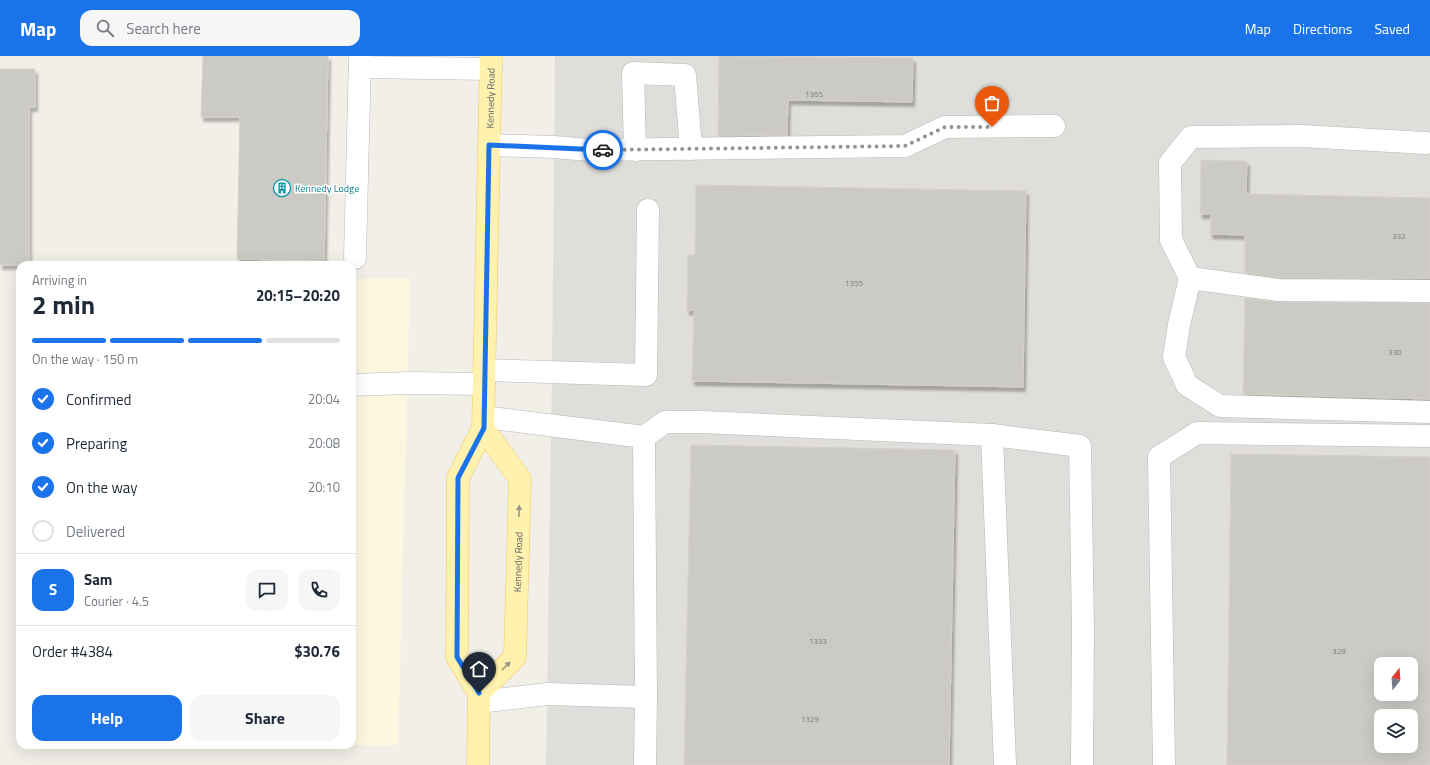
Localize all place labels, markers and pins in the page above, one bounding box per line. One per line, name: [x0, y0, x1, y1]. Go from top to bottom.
pin: [975, 86, 1009, 127]
building icon: Kennedy Lodge: [272, 178, 292, 198]
place label: Kennedy Lodge: [295, 181, 359, 196]
pin: [462, 652, 496, 693]

